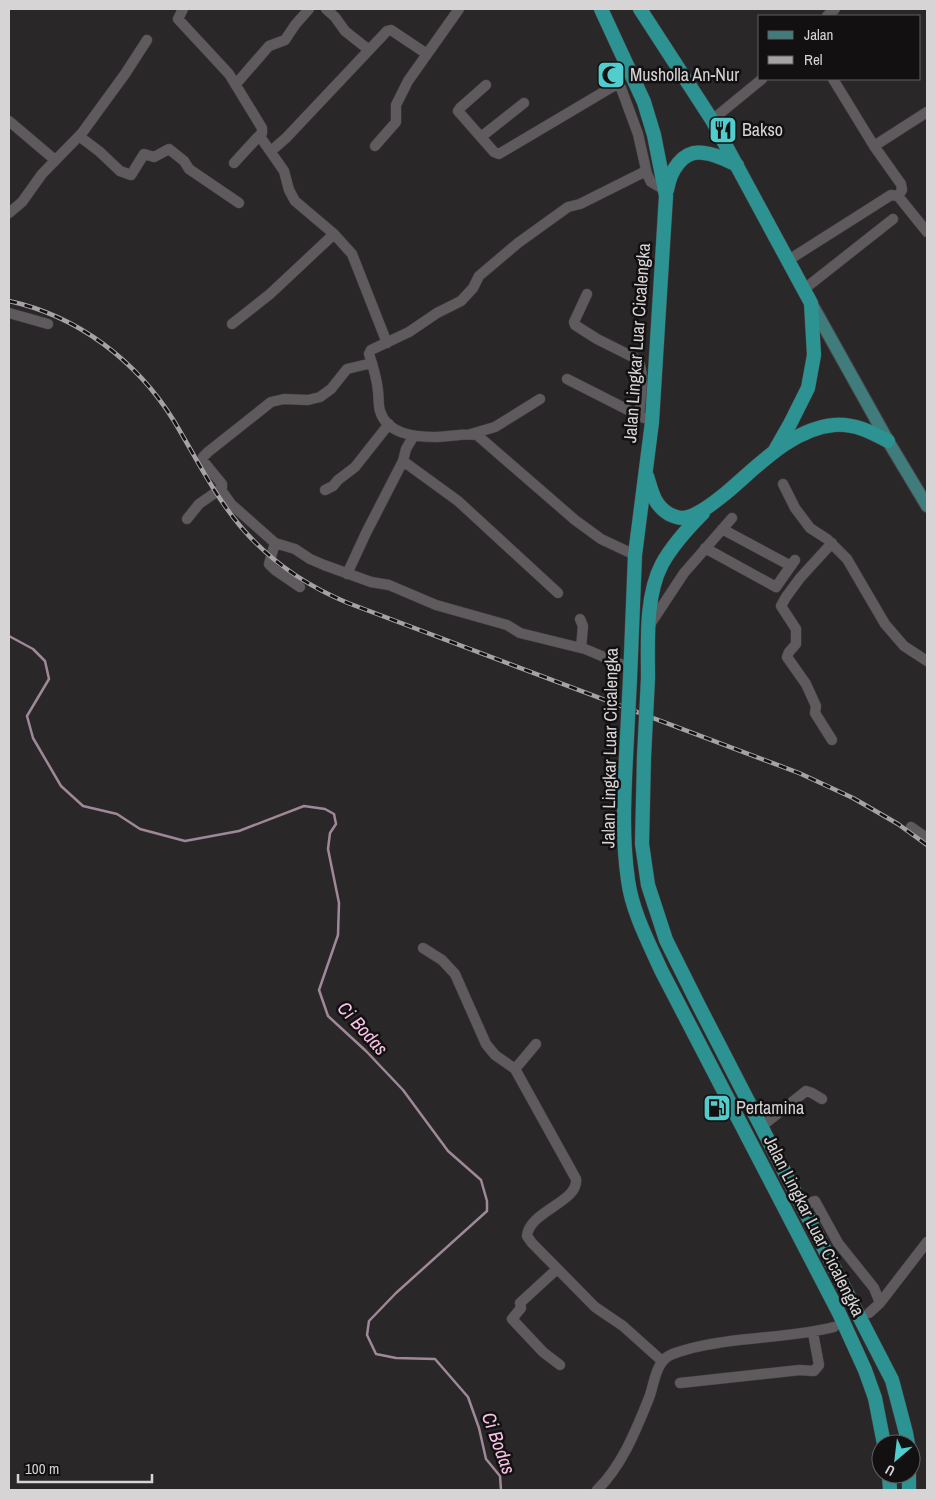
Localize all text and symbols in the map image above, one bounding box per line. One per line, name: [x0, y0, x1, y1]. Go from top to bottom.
legend: [758, 15, 921, 80]
text: Jalan: [804, 24, 833, 45]
text: Rel: [804, 49, 822, 70]
mosque icon: Musholla An-Nur: [596, 60, 626, 90]
place label: Musholla An-Nur: [630, 62, 739, 87]
restaurant icon: Bakso: [708, 115, 738, 145]
place label: Bakso: [742, 117, 783, 142]
street label: Jalan Lingkar Luar Cicalengka: [617, 242, 656, 444]
street label: Jalan Lingkar Luar Cicalengka: [595, 648, 624, 848]
water label: Ci Bodas: [332, 995, 394, 1061]
fuel station icon: Pertamina: [702, 1093, 732, 1123]
place label: Pertamina: [736, 1095, 804, 1120]
street label: Jalan Lingkar Luar Cicalengka: [758, 1131, 871, 1321]
water label: Ci Bodas: [476, 1408, 522, 1478]
north arrow: [871, 1434, 921, 1484]
scale bar: [18, 1452, 151, 1484]
text: 100 m: [25, 1458, 59, 1479]
text: U: [882, 1461, 898, 1480]

